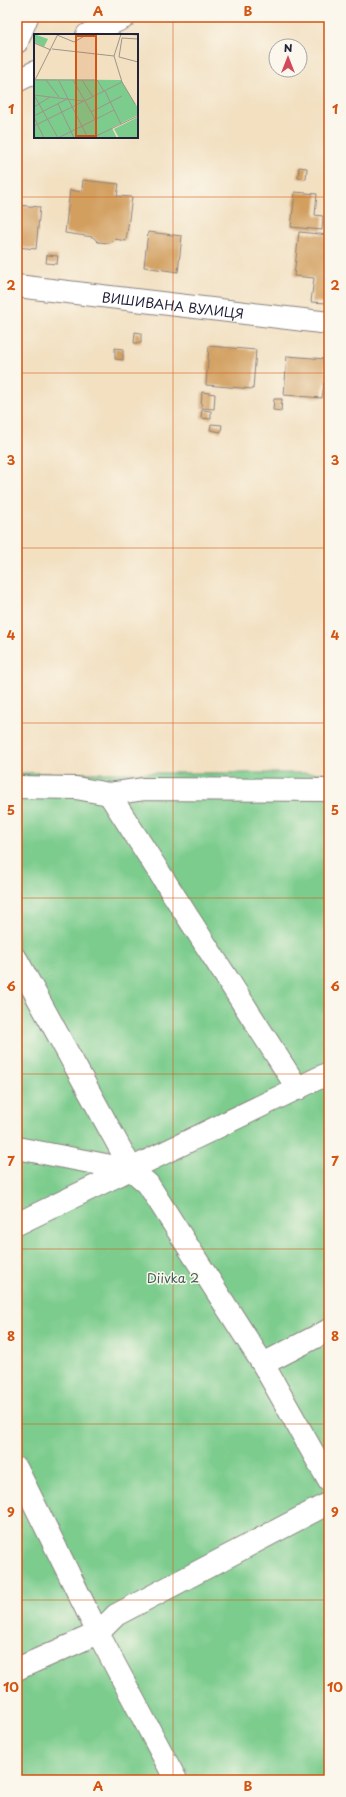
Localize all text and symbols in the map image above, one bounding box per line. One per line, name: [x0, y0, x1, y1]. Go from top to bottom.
text: A: [93, 1, 103, 20]
text: B: [244, 1, 253, 20]
inset map: [34, 34, 138, 138]
north arrow: [268, 38, 308, 78]
text: N: [284, 39, 293, 56]
text: 1: [8, 99, 14, 118]
text: 1: [332, 99, 338, 118]
text: 2: [6, 275, 16, 294]
text: 2: [330, 275, 340, 294]
street label: ВИШИВАНА ВУЛИЦЯ: [101, 287, 245, 322]
text: 3: [7, 450, 16, 469]
text: 3: [331, 450, 340, 469]
text: 4: [7, 625, 16, 644]
text: 4: [331, 625, 340, 644]
text: 5: [7, 800, 15, 819]
text: 5: [331, 800, 339, 819]
text: 6: [6, 976, 16, 995]
text: 6: [330, 976, 340, 995]
text: 7: [7, 1151, 15, 1170]
text: 7: [331, 1151, 339, 1170]
park label: Diivka 2: [147, 1268, 199, 1287]
text: 8: [7, 1326, 15, 1345]
text: 8: [331, 1326, 339, 1345]
text: 9: [7, 1502, 15, 1521]
text: 9: [331, 1502, 339, 1521]
text: 10: [3, 1677, 19, 1696]
text: 10: [327, 1677, 343, 1696]
text: A: [93, 1776, 103, 1795]
text: B: [244, 1776, 253, 1795]

